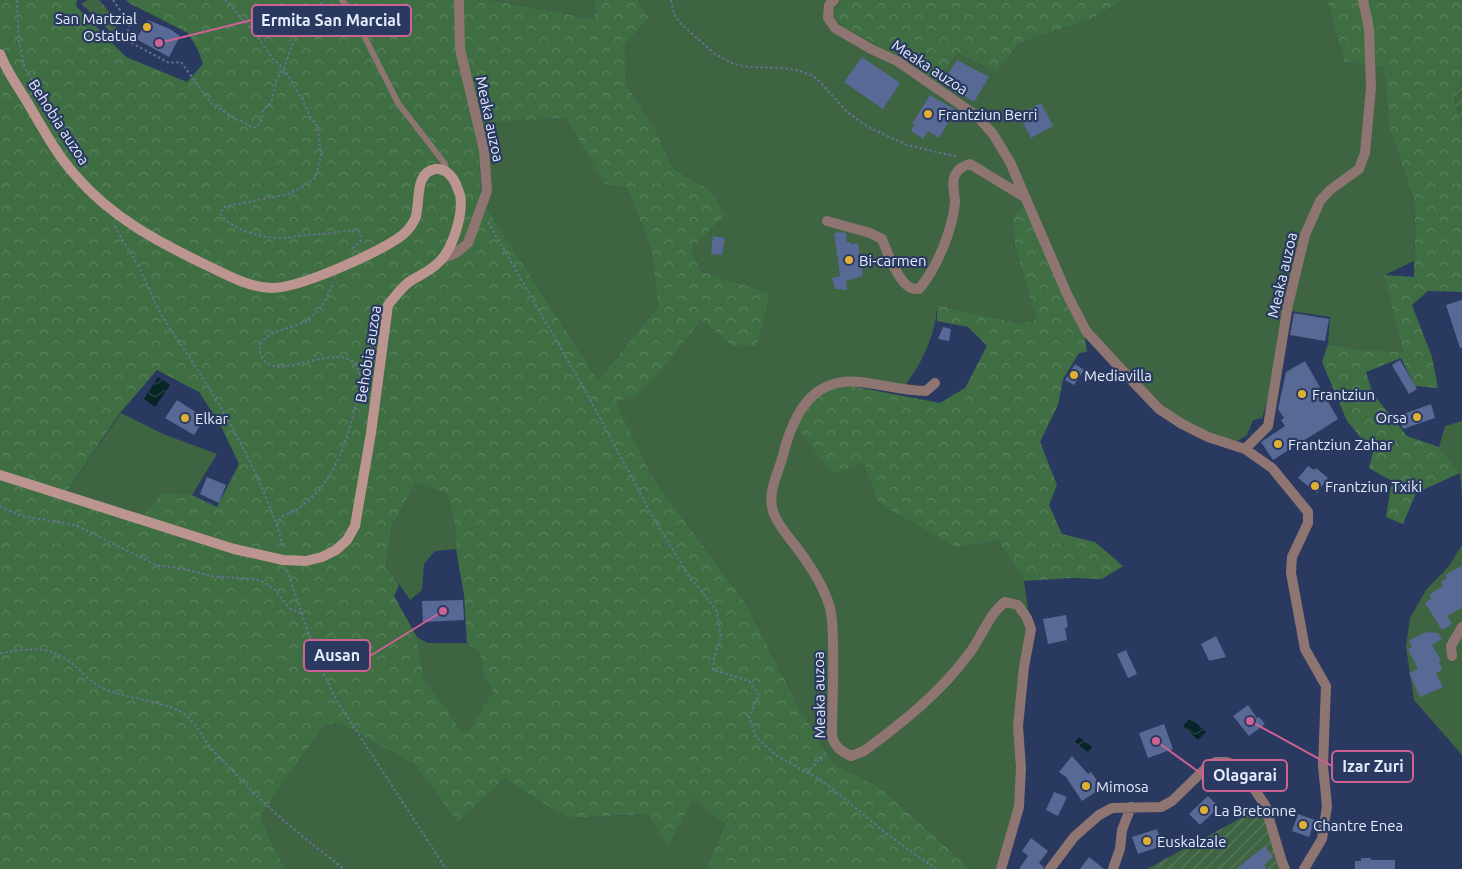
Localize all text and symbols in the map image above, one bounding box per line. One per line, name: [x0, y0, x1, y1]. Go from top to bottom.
callout: Ermita San Marcial: [252, 5, 411, 36]
place label: San Martzial Ostatua: [55, 10, 137, 44]
text: Ermita San Marcial: [261, 11, 401, 29]
marker: San Martzial Ostatua: [141, 21, 153, 33]
street label: Meaka auzoa: [889, 36, 971, 98]
street label: Meaka auzoa: [473, 75, 507, 163]
street label: Behobia auzoa: [25, 76, 93, 168]
place label: Frantziun Berri: [938, 106, 1037, 123]
marker: Frantziun Berri: [922, 108, 934, 120]
street label: Meaka auzoa: [1264, 231, 1300, 319]
place label: Bi-carmen: [859, 252, 927, 269]
marker: Bi-carmen: [843, 254, 855, 266]
street label: Behobia auzoa: [352, 304, 384, 404]
place label: Mediavilla: [1084, 367, 1152, 384]
marker: Mediavilla: [1068, 369, 1080, 381]
place label: Frantziun: [1312, 386, 1375, 403]
marker: Frantziun: [1296, 388, 1308, 400]
place label: Orsa: [1375, 409, 1407, 426]
place label: Elkar: [195, 410, 229, 427]
marker: Orsa: [1411, 411, 1423, 423]
marker: Elkar: [179, 412, 191, 424]
place label: Frantziun Zahar: [1288, 436, 1393, 453]
marker: Frantziun Zahar: [1272, 438, 1284, 450]
place label: Frantziun Txiki: [1325, 478, 1422, 495]
marker: Frantziun Txiki: [1309, 480, 1321, 492]
callout: Ausan: [304, 640, 370, 671]
text: Ausan: [314, 646, 360, 664]
street label: Meaka auzoa: [810, 651, 828, 739]
callout: Izar Zuri: [1332, 751, 1413, 782]
text: Izar Zuri: [1342, 757, 1404, 775]
callout: Olagarai: [1203, 760, 1287, 791]
text: Olagarai: [1213, 766, 1277, 784]
place label: Mimosa: [1096, 778, 1149, 795]
marker: Mimosa: [1080, 780, 1092, 792]
place label: La Bretonne: [1214, 802, 1296, 819]
marker: La Bretonne: [1198, 804, 1210, 816]
place label: Chantre Enea: [1313, 817, 1403, 834]
marker: Chantre Enea: [1297, 819, 1309, 831]
place label: Euskalzale: [1157, 833, 1226, 850]
marker: Euskalzale: [1141, 835, 1153, 847]

